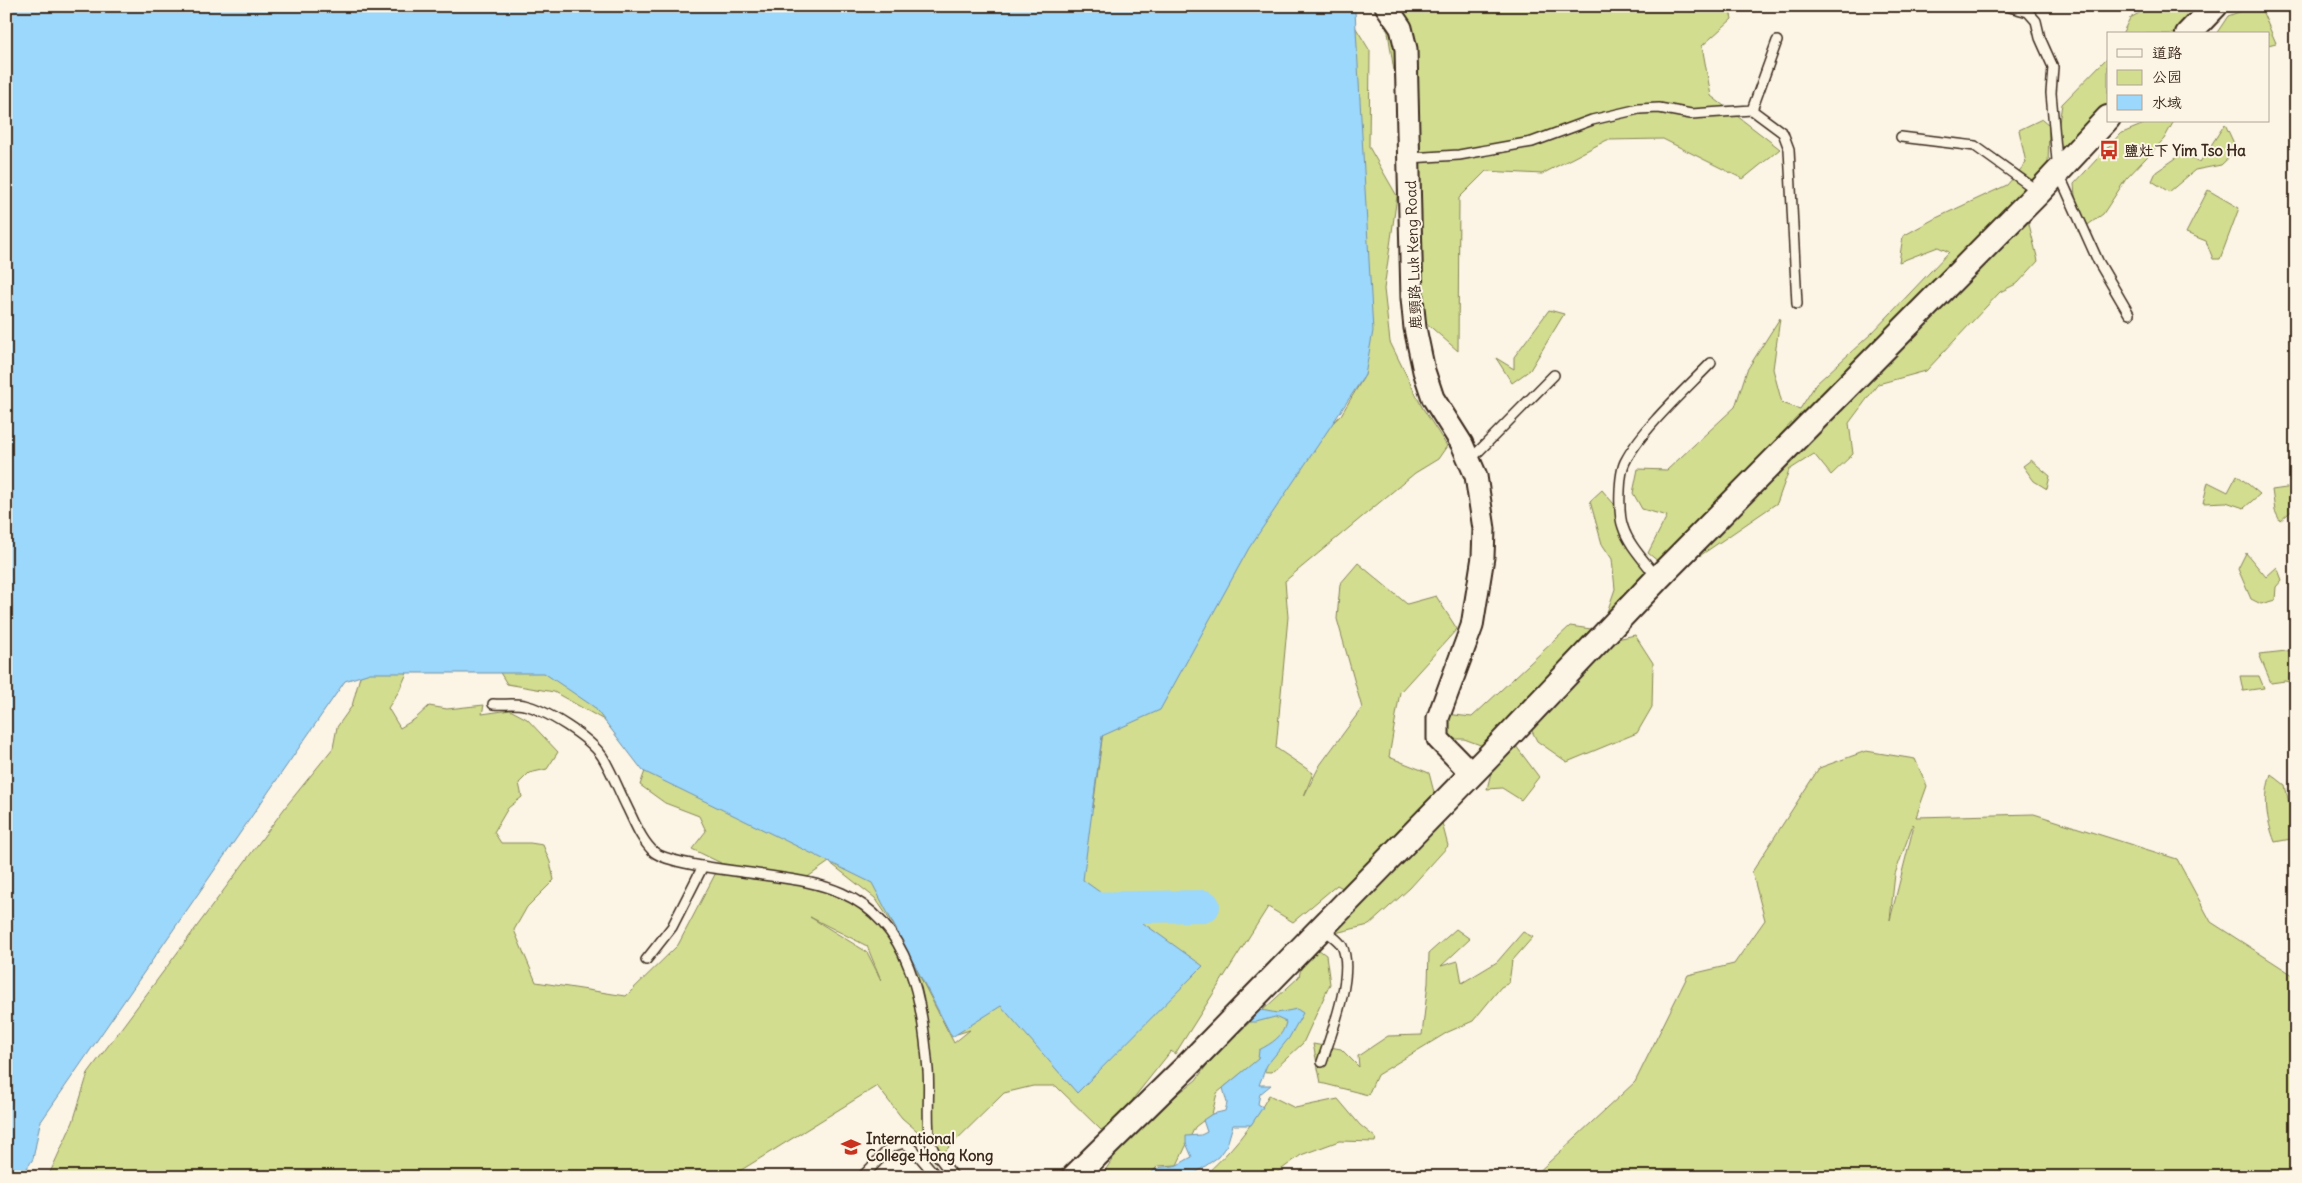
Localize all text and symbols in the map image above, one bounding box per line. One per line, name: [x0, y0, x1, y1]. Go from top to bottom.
legend: [2107, 32, 2270, 122]
text: 道路: [2152, 43, 2182, 62]
text: 公园: [2152, 67, 2182, 86]
text: 水域: [2152, 93, 2182, 112]
bus stop icon: 鹽灶下 Yim Tso Ha: [2098, 139, 2120, 161]
place label: 鹽灶下 Yim Tso Ha: [2124, 141, 2246, 160]
street label: 鹿頸路 Luk Keng Road: [1401, 180, 1425, 330]
place label: International College Hong Kong: [866, 1129, 993, 1166]
school or university icon: International College Hong Kong: [840, 1136, 862, 1158]

